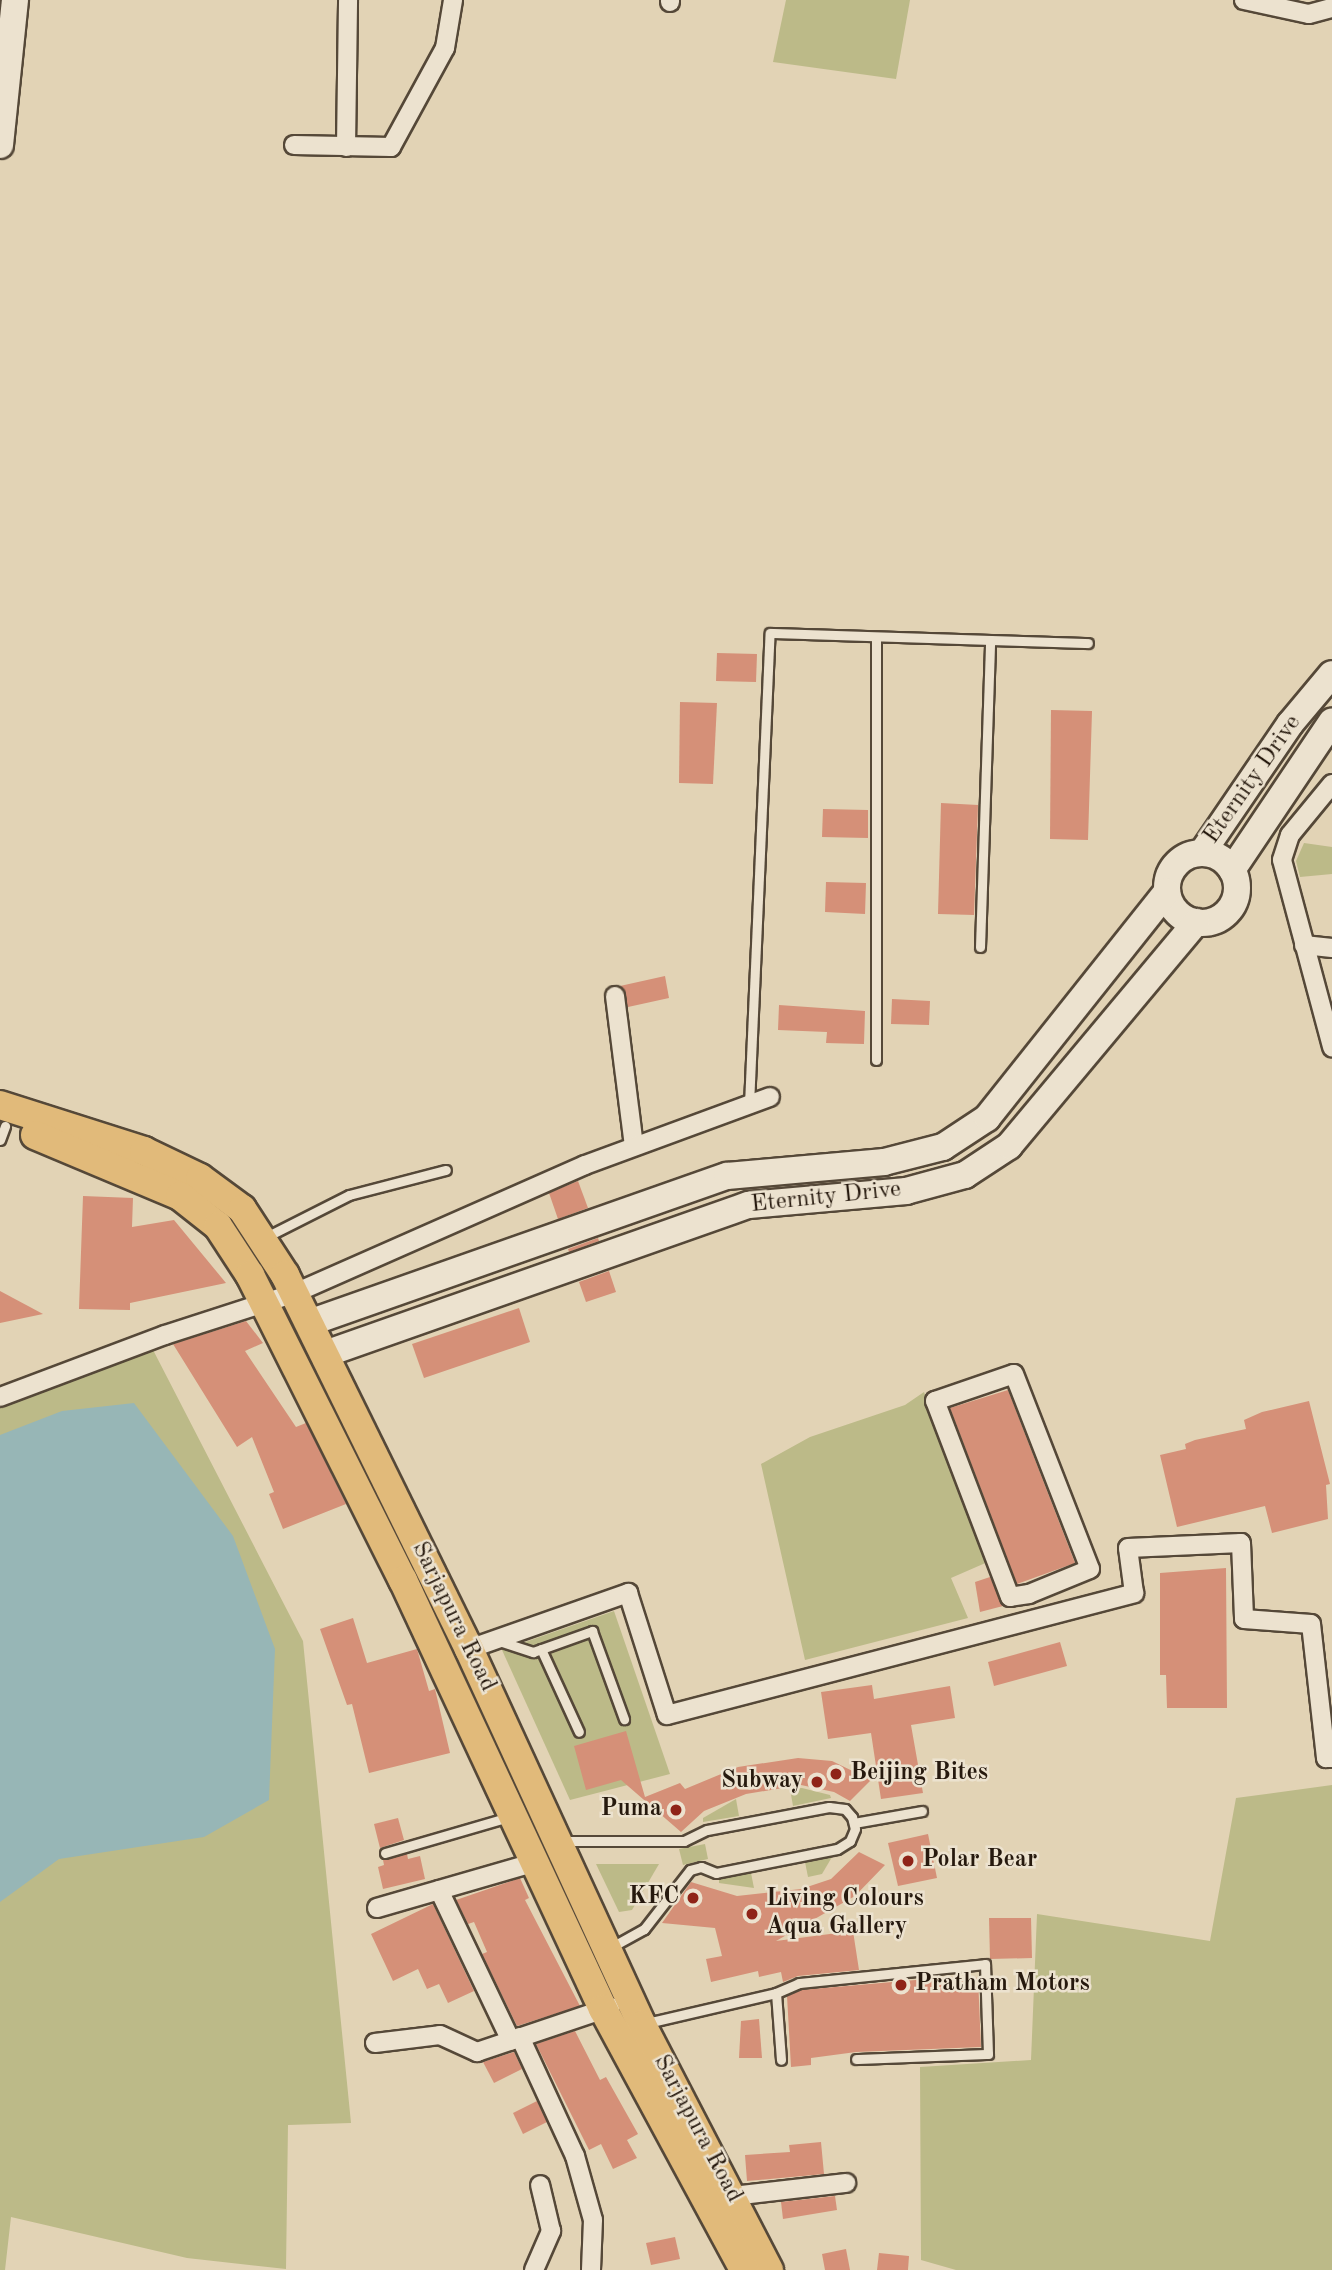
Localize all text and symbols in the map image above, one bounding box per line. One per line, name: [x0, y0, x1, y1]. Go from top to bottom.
street label: Eternity Drive: [1198, 710, 1308, 850]
street label: Eternity Drive: [750, 1176, 902, 1220]
street label: Sarjapura Road: [404, 1537, 502, 1697]
place label: Beijing Bites: [850, 1760, 988, 1788]
marker: Beijing Bites: [828, 1766, 844, 1782]
place label: Subway: [721, 1768, 803, 1796]
marker: Subway: [809, 1774, 825, 1790]
place label: Puma: [601, 1796, 662, 1824]
marker: Puma: [668, 1802, 684, 1818]
place label: Polar Bear: [922, 1847, 1037, 1875]
marker: Polar Bear: [900, 1853, 916, 1869]
place label: KFC: [629, 1884, 679, 1912]
place label: Living Colours Aqua Gallery: [766, 1886, 924, 1942]
marker: KFC: [685, 1890, 701, 1906]
marker: Living Colours Aqua Gallery: [744, 1906, 760, 1922]
place label: Pratham Motors: [915, 1971, 1090, 1999]
marker: Pratham Motors: [893, 1977, 909, 1993]
street label: Sarjapura Road: [646, 2050, 748, 2208]

